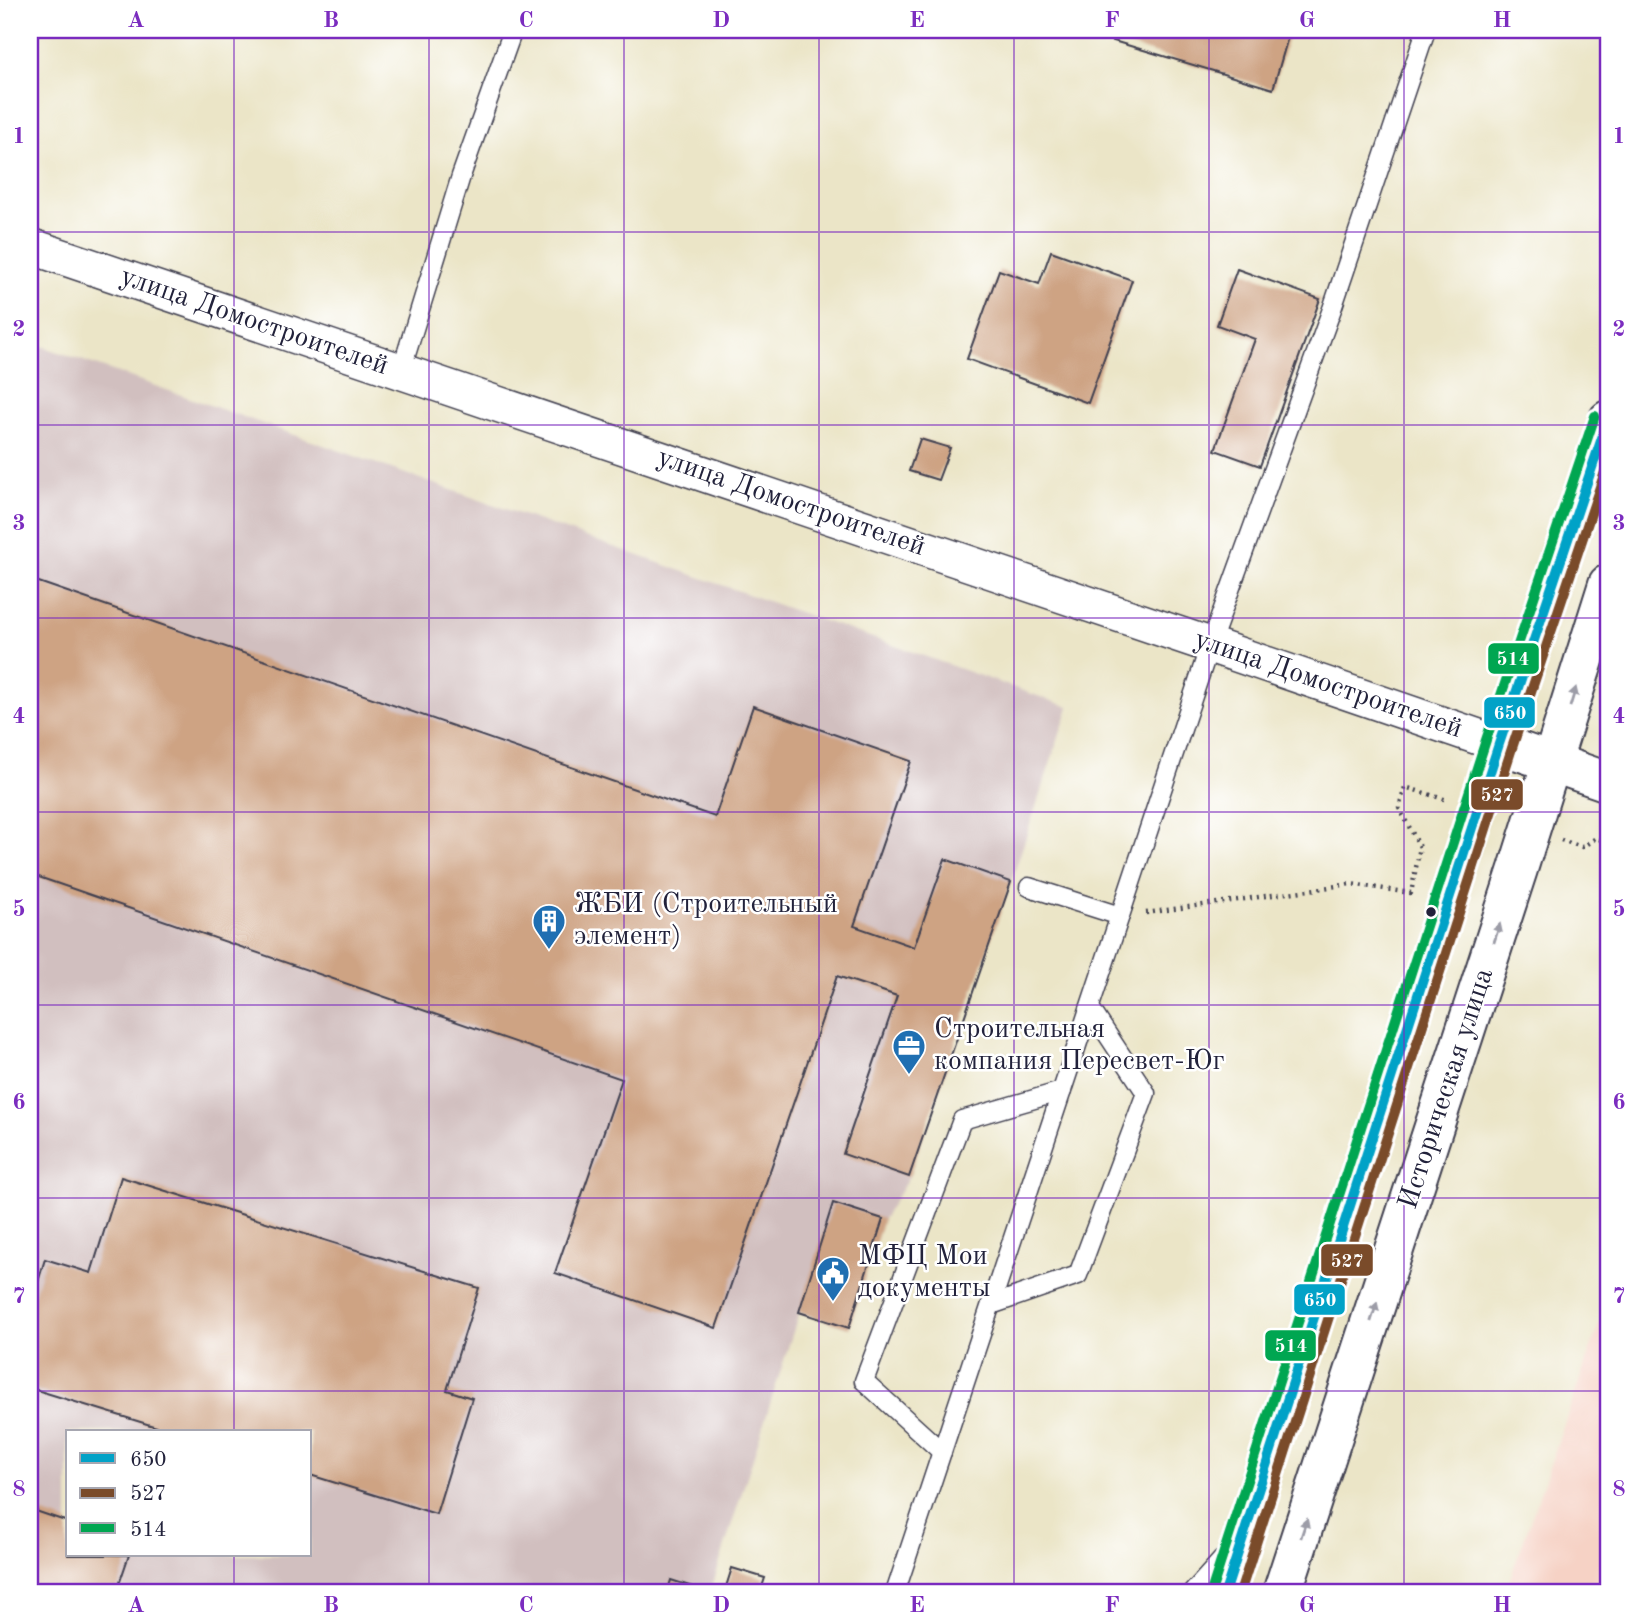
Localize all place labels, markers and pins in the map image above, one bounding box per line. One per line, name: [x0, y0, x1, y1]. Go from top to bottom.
place label: ЖБИ (Строительный элемент): [574, 891, 838, 951]
building icon: ЖБИ (Строительный элемент): [530, 902, 568, 951]
unlabelled marker: [1424, 905, 1438, 919]
place label: Строительная компания Пересвет-Юг: [934, 1016, 1225, 1076]
office icon: Строительная компания Пересвет-Юг: [890, 1027, 928, 1076]
place label: МФЦ Мои документы: [858, 1243, 991, 1303]
public building icon: МФЦ Мои документы: [814, 1254, 852, 1303]

